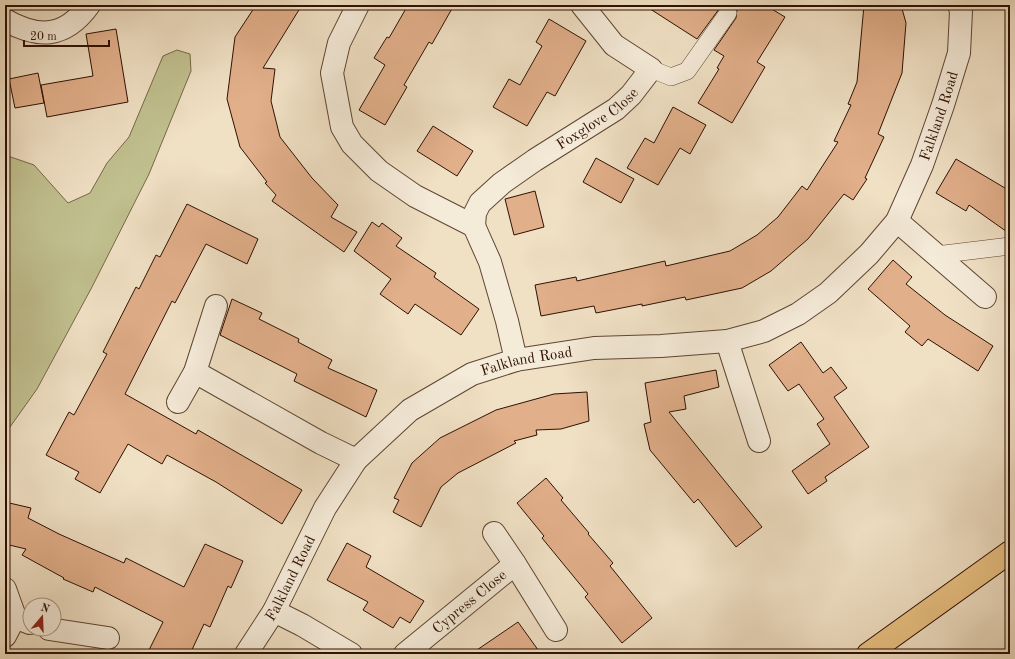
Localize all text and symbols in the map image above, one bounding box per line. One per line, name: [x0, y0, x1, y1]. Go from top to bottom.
scale bar: [24, 22, 109, 48]
text: 20 m: [30, 31, 57, 43]
street label: Falkland Road: [918, 70, 962, 163]
street label: Foxglove Close: [554, 86, 642, 153]
street label: Falkland Road: [479, 345, 574, 380]
street label: Falkland Road: [263, 533, 319, 624]
street label: Cypress Close: [430, 568, 510, 637]
north arrow: [22, 597, 62, 637]
text: N: [39, 602, 51, 616]

